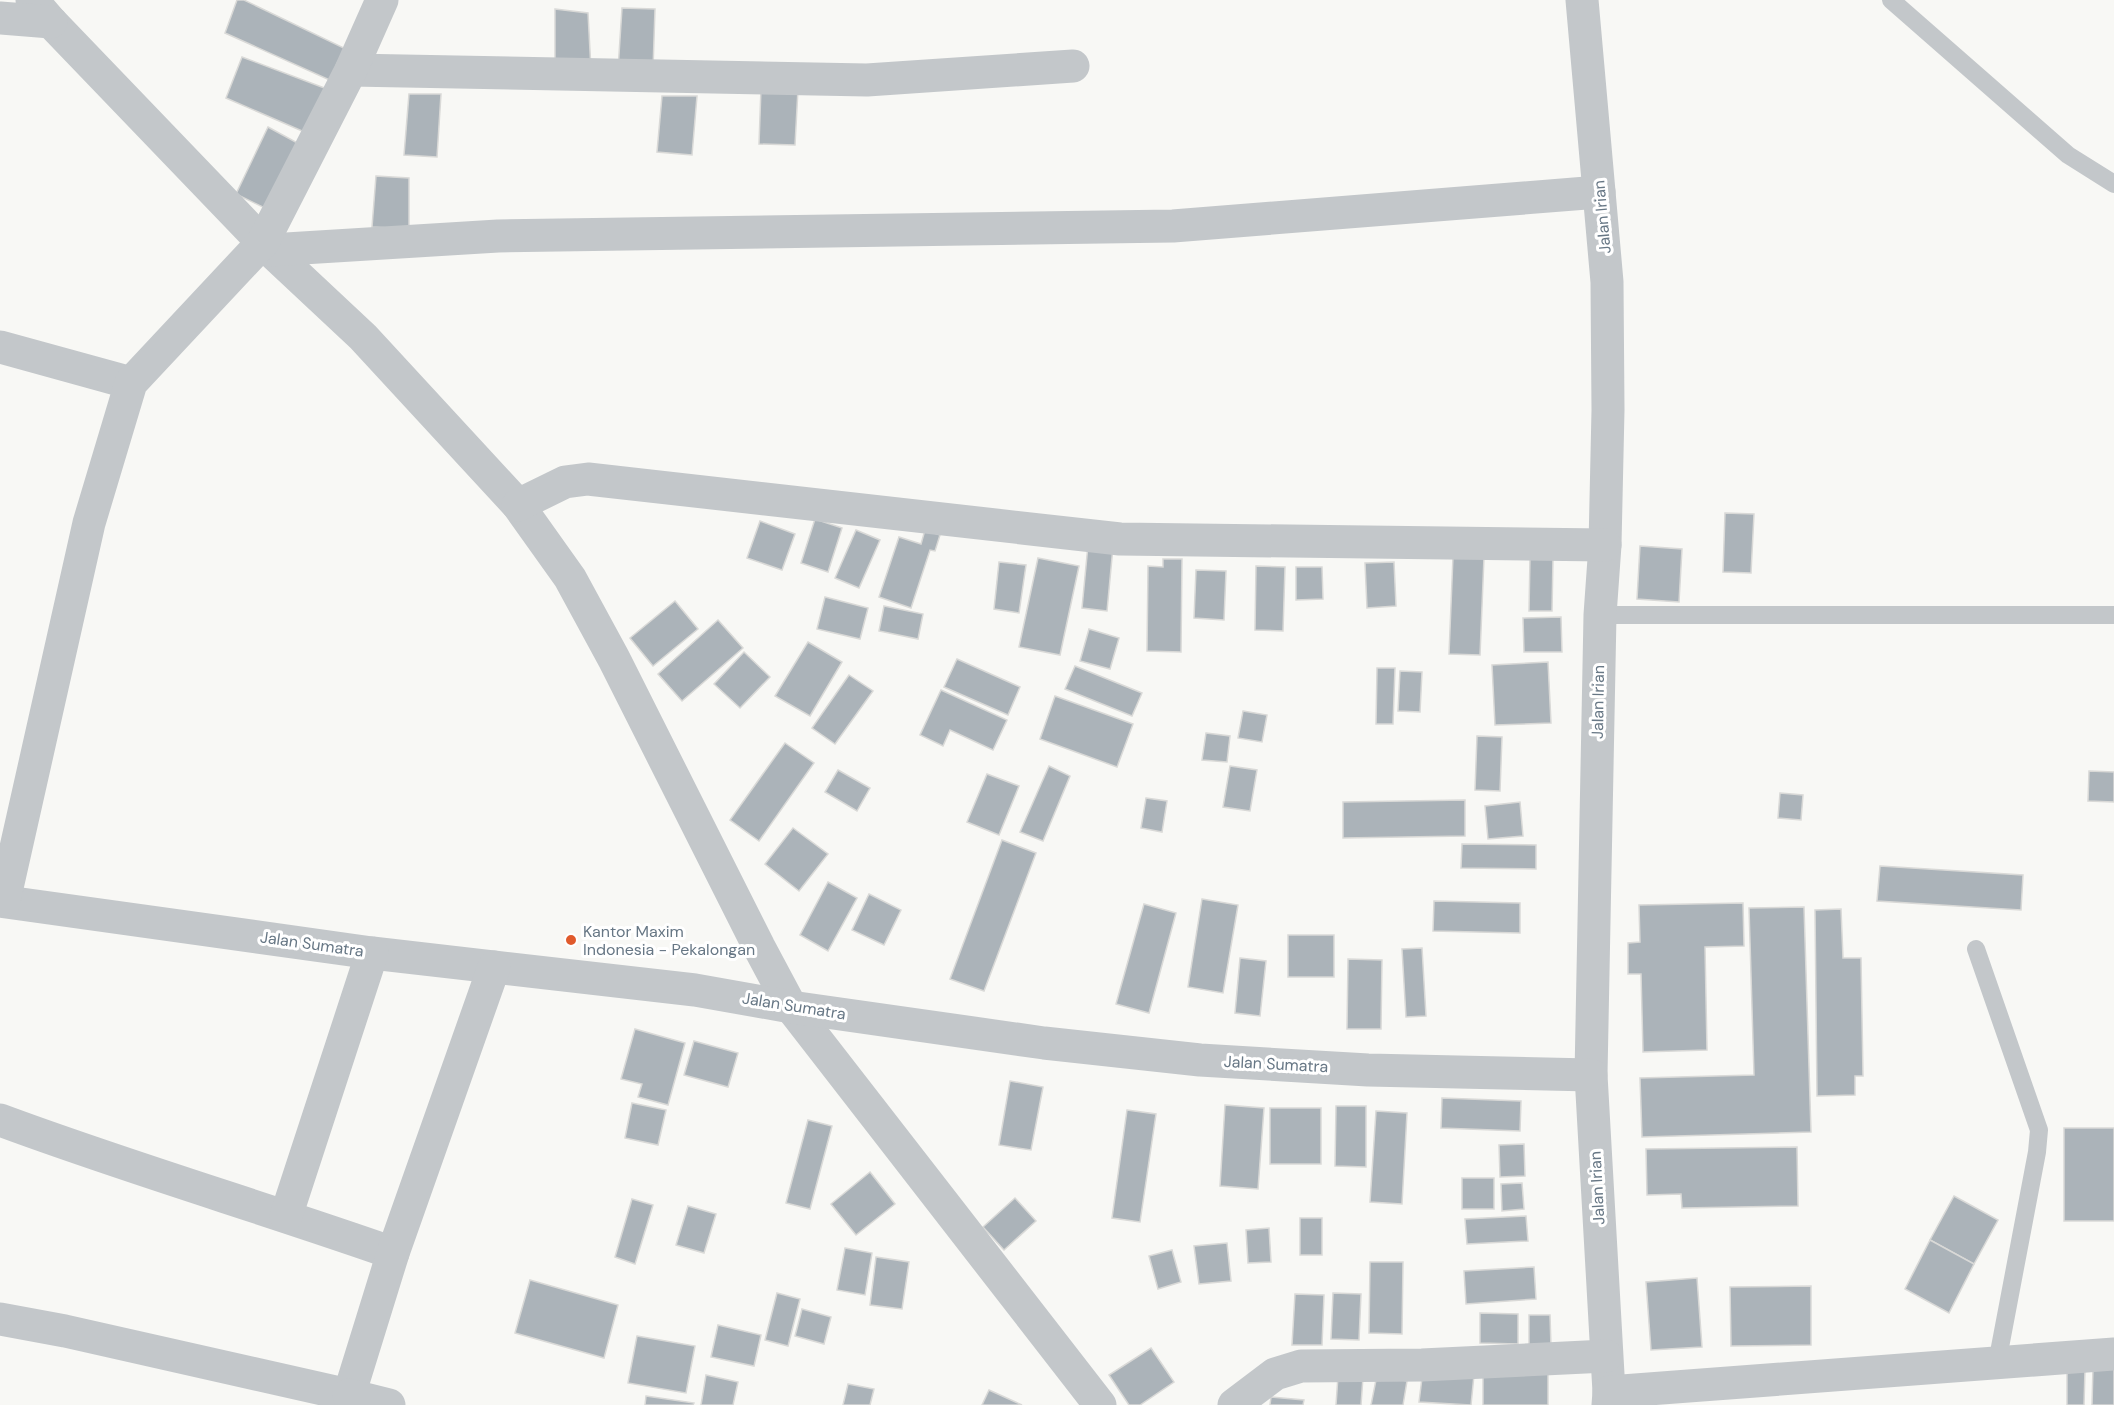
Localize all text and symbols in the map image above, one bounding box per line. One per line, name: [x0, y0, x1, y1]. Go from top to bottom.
street label: Jalan Irian: [1588, 179, 1616, 255]
street label: Jalan Irian: [1587, 665, 1609, 739]
place label: Kantor Maxim Indonesia - Pekalongan: [583, 921, 755, 960]
street label: Jalan Sumatra: [259, 926, 365, 962]
marker: Kantor Maxim Indonesia - Pekalongan: [564, 933, 578, 947]
street label: Jalan Sumatra: [741, 987, 847, 1025]
street label: Jalan Sumatra: [1223, 1051, 1329, 1077]
street label: Jalan Irian: [1585, 1151, 1609, 1225]

